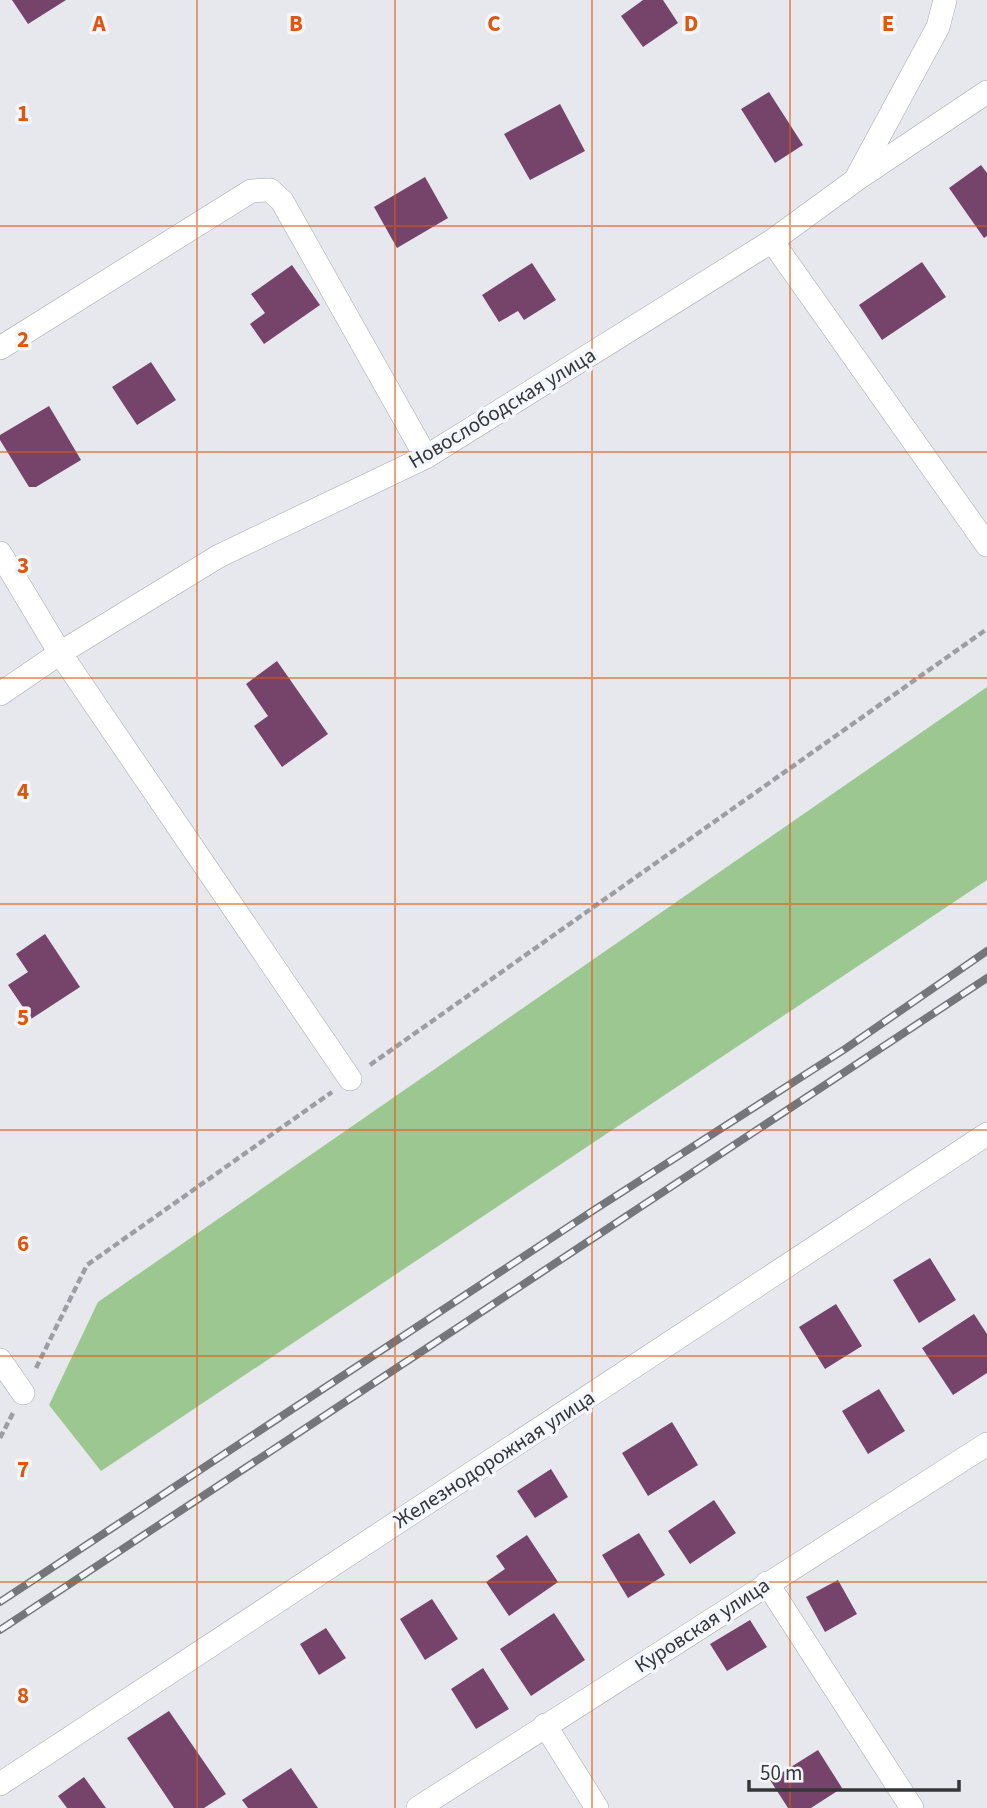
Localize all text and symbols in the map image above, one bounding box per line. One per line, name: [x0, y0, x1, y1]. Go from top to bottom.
text: A: [91, 7, 106, 40]
text: B: [289, 7, 303, 40]
text: C: [487, 7, 501, 40]
text: D: [684, 7, 698, 40]
text: E: [882, 7, 894, 40]
text: 1: [17, 97, 29, 130]
text: 2: [17, 323, 29, 356]
street label: Новослободская улица: [403, 340, 601, 476]
text: 3: [17, 549, 29, 582]
text: 4: [17, 775, 29, 808]
text: 5: [17, 1001, 29, 1034]
text: 6: [17, 1227, 29, 1260]
street label: Железнодорожная улица: [387, 1383, 601, 1535]
text: 7: [17, 1453, 29, 1486]
street label: Куровская улица: [629, 1570, 775, 1680]
text: 8: [17, 1679, 29, 1712]
scale bar: [749, 1748, 959, 1792]
text: 50 m: [760, 1758, 802, 1788]

